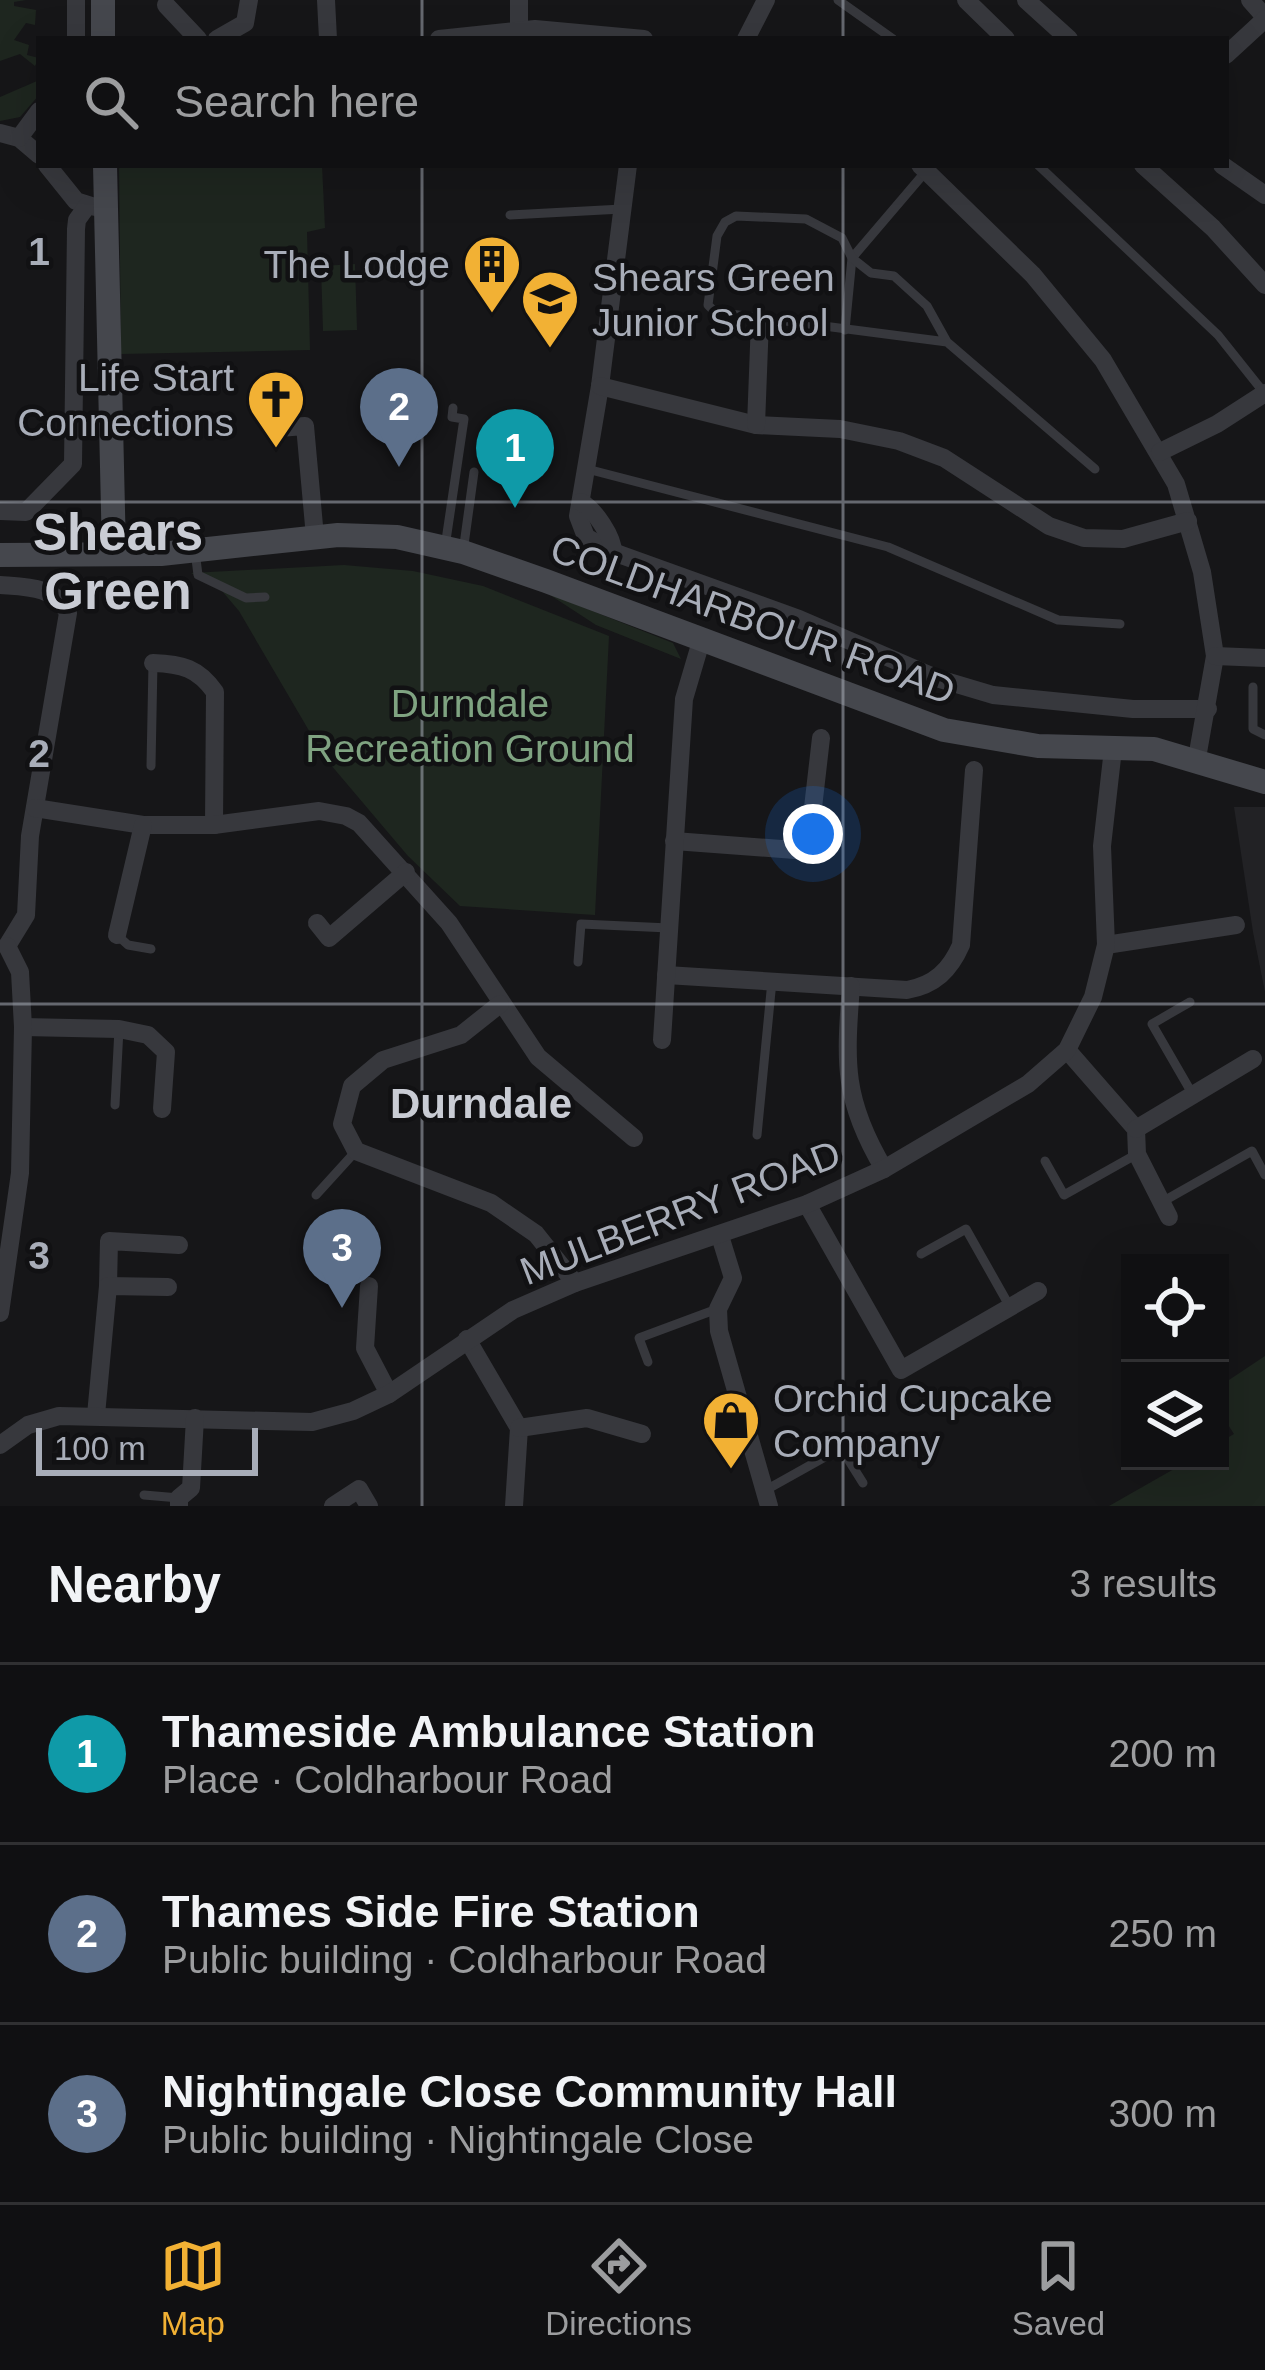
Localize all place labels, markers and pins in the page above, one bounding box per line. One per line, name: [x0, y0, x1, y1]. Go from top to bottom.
building icon: The Lodge: [461, 233, 523, 315]
place label: The Lodge: [264, 243, 450, 286]
place label: Shears Green Junior School: [592, 256, 835, 344]
school or university icon: Shears Green Junior School: [519, 268, 581, 350]
place label: Life Start Connections: [17, 356, 234, 444]
church icon: Life Start Connections: [245, 368, 307, 450]
pin: 2: [360, 368, 438, 467]
pin: 1: [476, 409, 554, 508]
pin: 3: [303, 1209, 381, 1308]
place label: Orchid Cupcake Company: [773, 1377, 1053, 1465]
shop icon: Orchid Cupcake Company: [700, 1389, 762, 1471]

